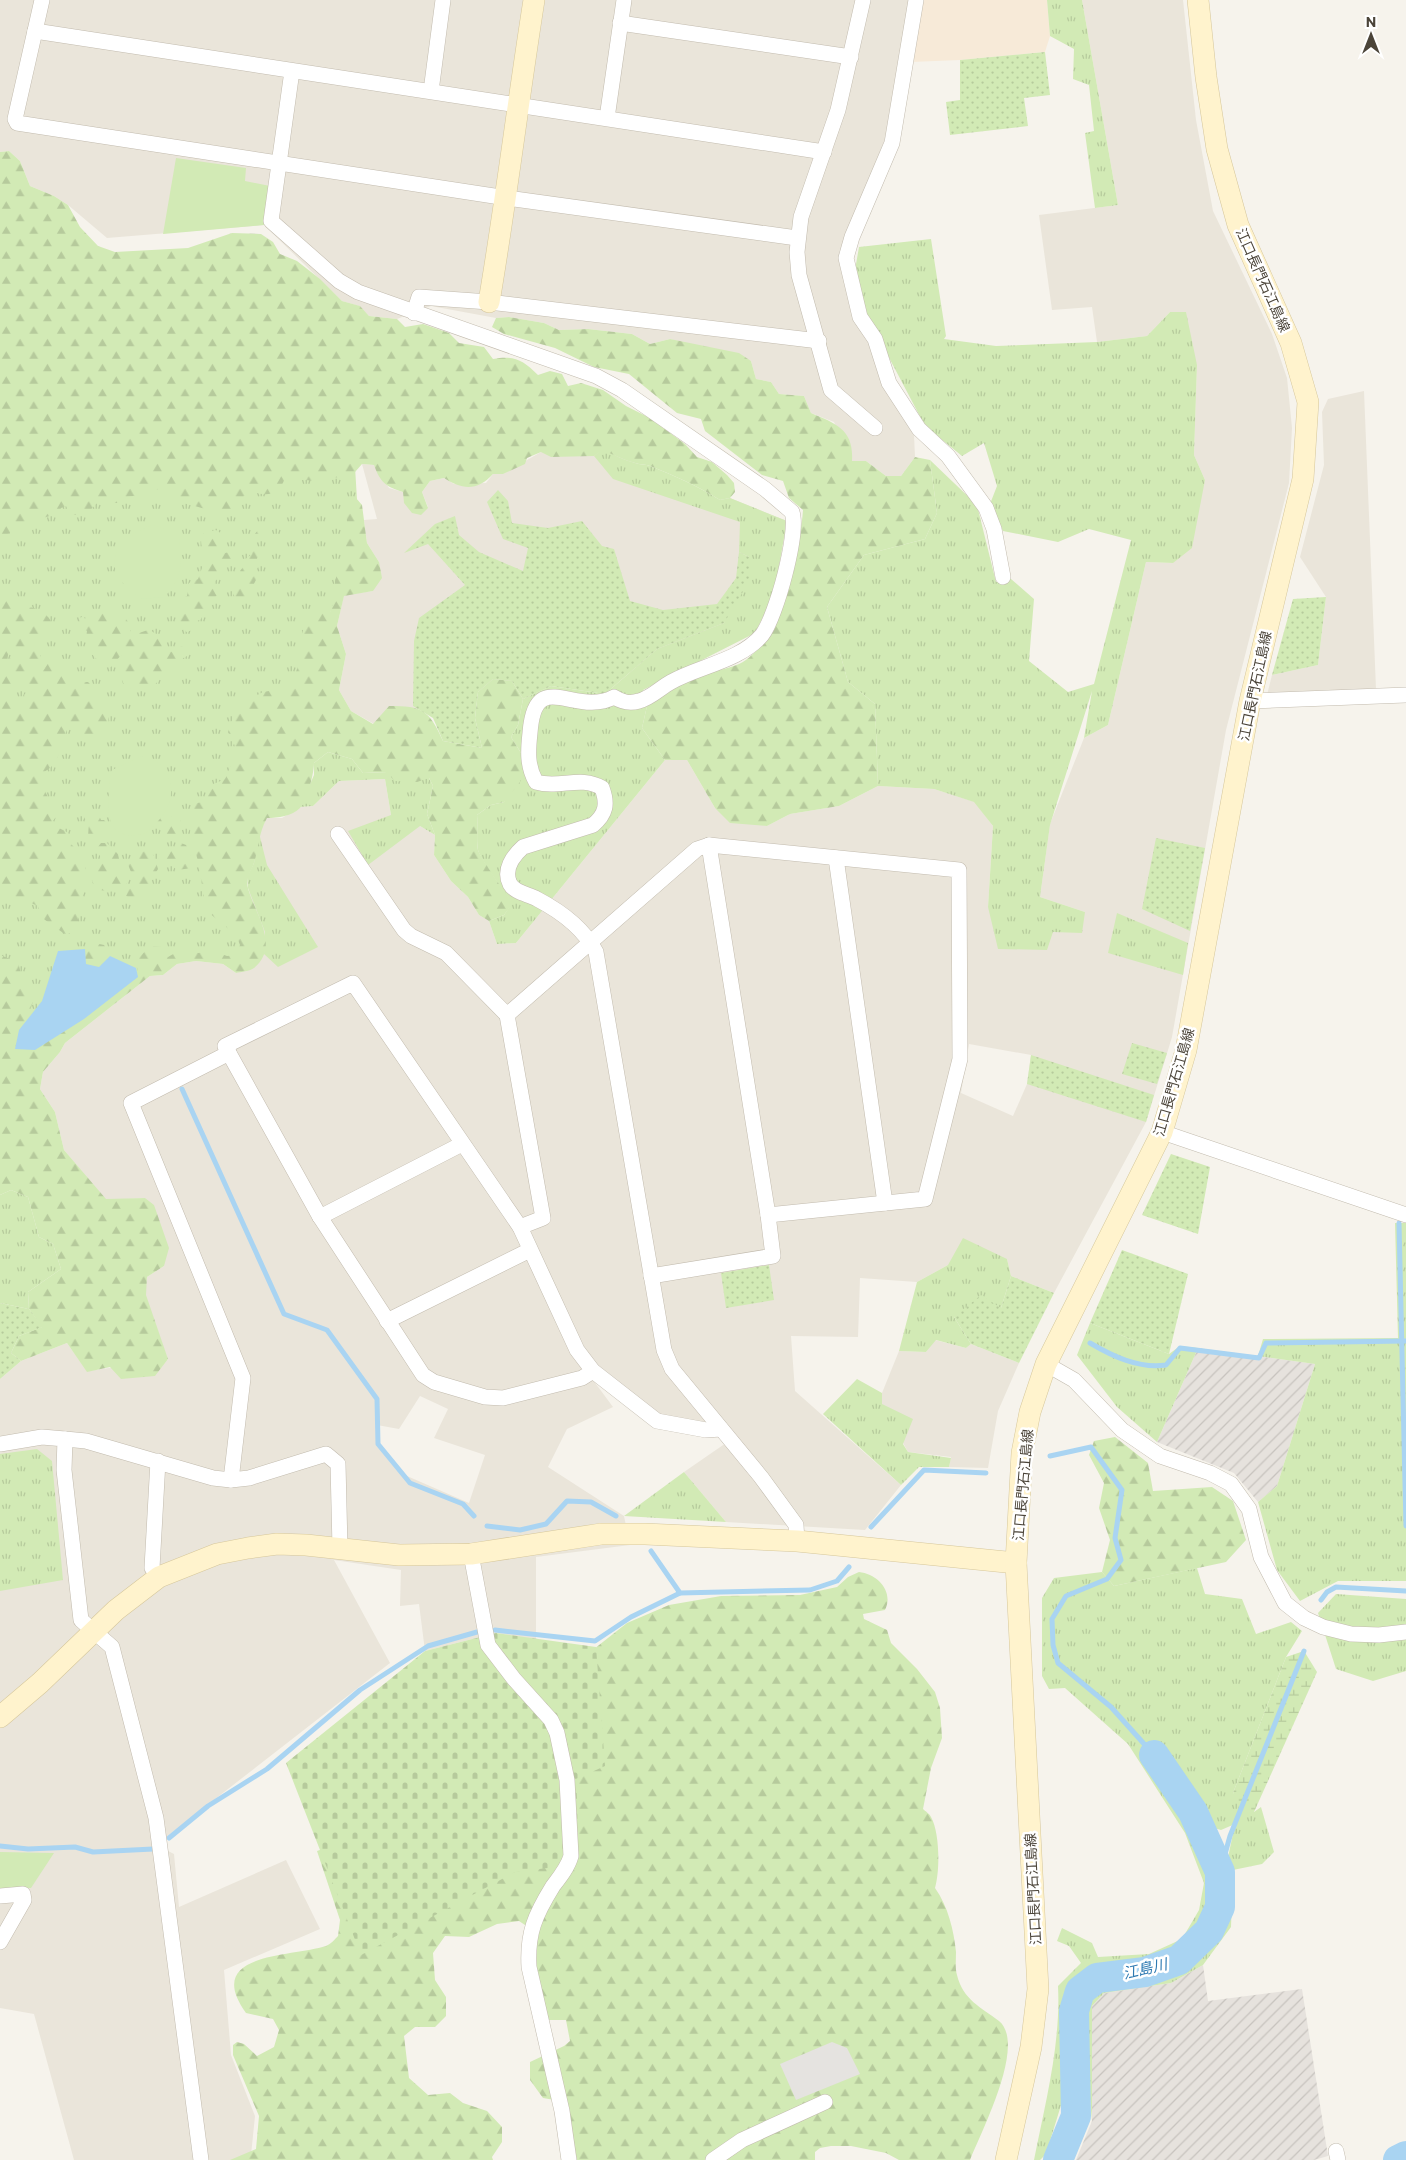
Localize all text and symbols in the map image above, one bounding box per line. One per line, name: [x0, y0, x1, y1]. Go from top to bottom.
north arrow: [1346, 10, 1396, 60]
text: N: [1366, 13, 1376, 30]
street label: 江口長門石江島線: [1233, 225, 1294, 334]
street label: 江口長門石江島線: [1235, 629, 1274, 742]
street label: 江口長門石江島線: [1150, 1026, 1197, 1138]
street label: 江口長門石江島線: [1009, 1428, 1036, 1541]
street label: 江口長門石江島線: [1021, 1833, 1044, 1945]
water label: 江島川: [1121, 1954, 1171, 1982]

